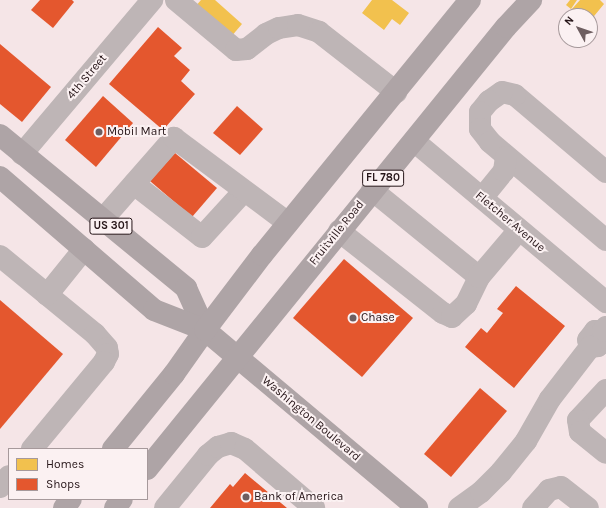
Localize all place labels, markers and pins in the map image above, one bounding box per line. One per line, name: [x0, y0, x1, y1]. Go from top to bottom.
place label: Mobil Mart: [107, 125, 166, 139]
marker: Mobil Mart: [94, 127, 104, 137]
place label: Chase: [361, 311, 395, 325]
marker: Chase: [348, 313, 358, 323]
place label: Bank of America: [254, 490, 343, 504]
marker: Bank of America: [241, 492, 251, 502]

